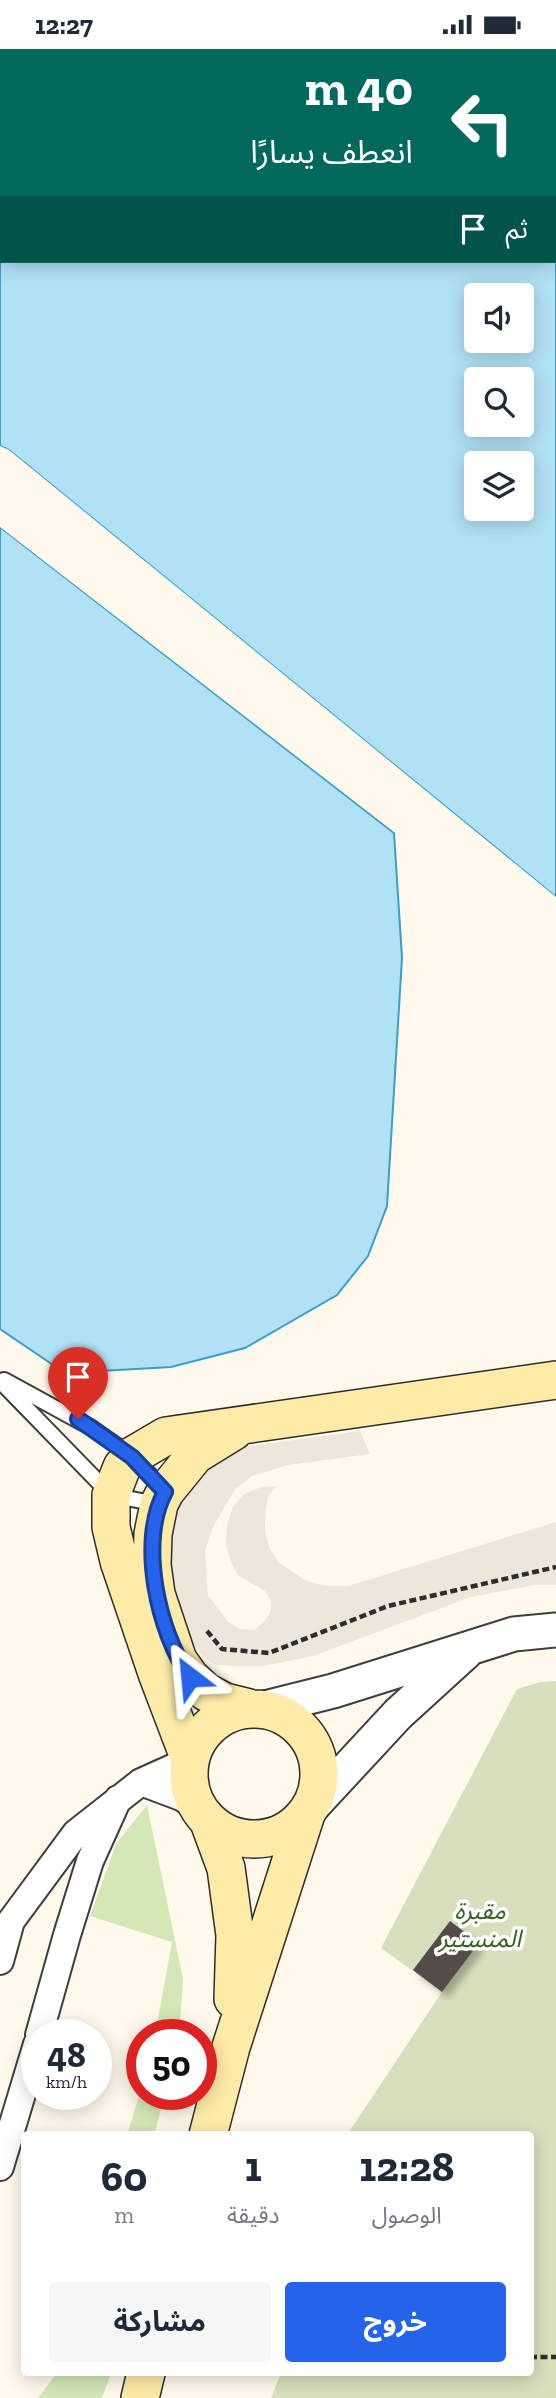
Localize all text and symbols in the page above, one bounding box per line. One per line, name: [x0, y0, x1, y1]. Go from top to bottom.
text: 12:27: [35, 9, 93, 41]
text: 40 m: [305, 59, 413, 118]
icon: left: [437, 77, 528, 168]
text: انعطف يسارًا: [250, 133, 413, 171]
icon: arrive: [454, 210, 492, 248]
text: ثم: [506, 213, 528, 245]
map controls: [464, 283, 534, 521]
button: sound: [464, 283, 534, 353]
button: search: [464, 367, 534, 437]
button: layers: [464, 451, 534, 521]
pin: [48, 1347, 108, 1419]
icon: arrive: [59, 1358, 97, 1396]
position arrow: [153, 1640, 227, 1714]
park label: مقبرة المنستير: [437, 1896, 523, 1953]
speed limit sign: 50: [126, 2019, 217, 2110]
text: 48: [47, 2034, 86, 2076]
text: km/h: [46, 2071, 87, 2093]
text: 1: [245, 2141, 262, 2192]
text: 12:28: [359, 2141, 454, 2192]
text: 60: [101, 2151, 147, 2202]
text: m: [114, 2201, 134, 2229]
text: دقيقة: [227, 2201, 280, 2229]
text: الوصول: [372, 2201, 442, 2229]
button: مشاركة: [49, 2282, 271, 2362]
button: خروج: [285, 2282, 506, 2362]

